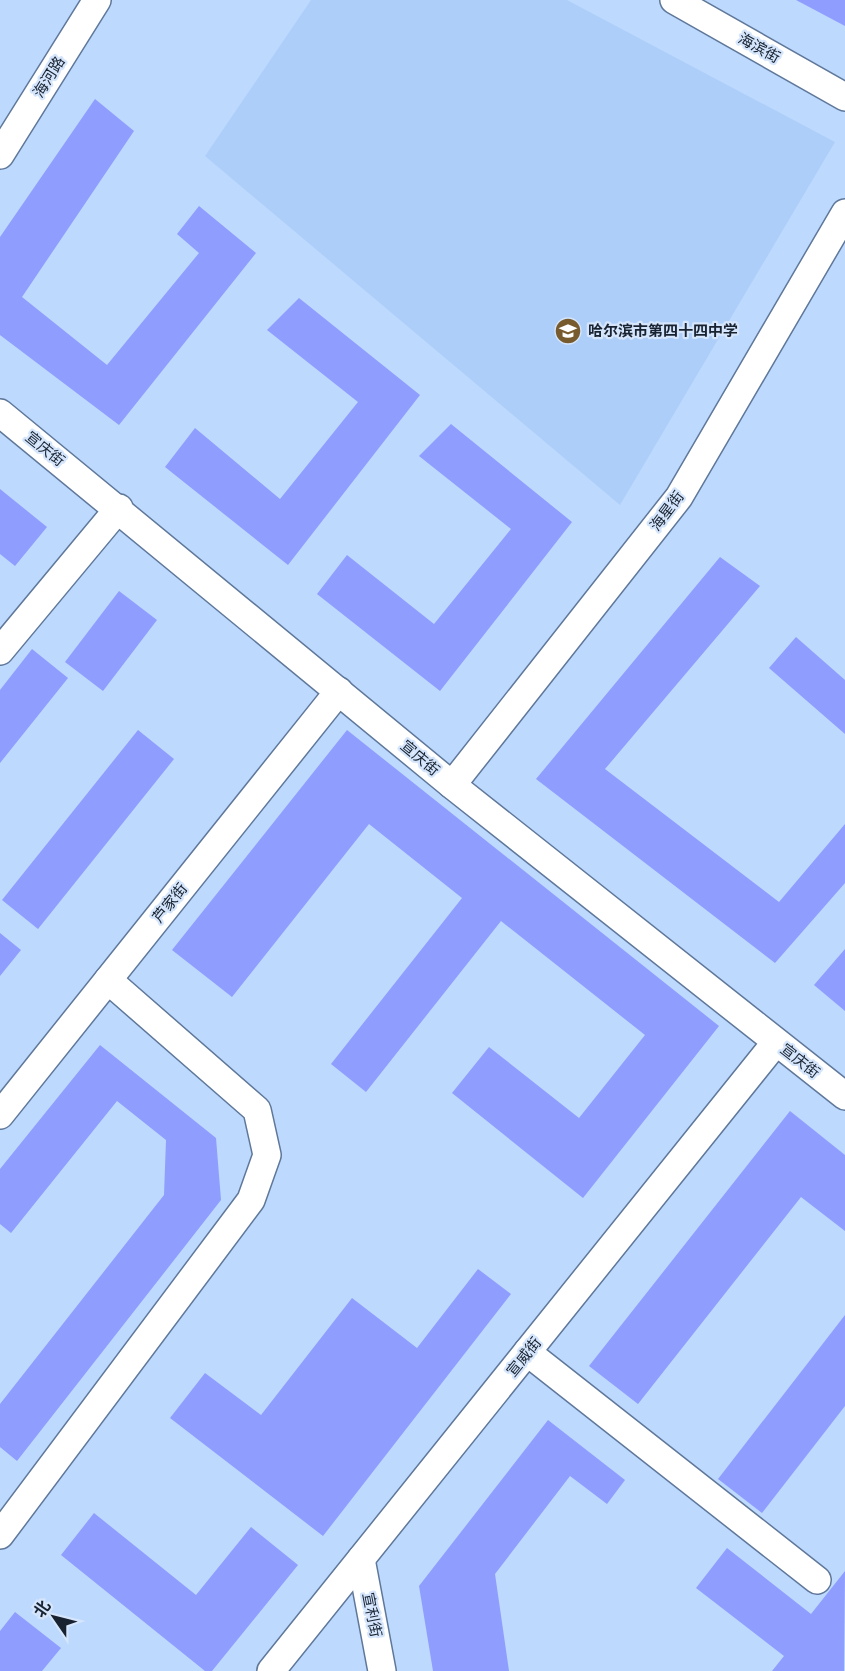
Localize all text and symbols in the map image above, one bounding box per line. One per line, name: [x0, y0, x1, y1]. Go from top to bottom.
street label: 海滨街: [735, 28, 784, 67]
street label: 海河路: [29, 53, 69, 101]
school or university icon: 哈尔滨市第四十四中学: [553, 316, 583, 346]
place label: 哈尔滨市第四十四中学: [588, 321, 738, 340]
street label: 宣庆街: [22, 427, 69, 470]
street label: 海星街: [645, 487, 688, 534]
street label: 宣庆街: [397, 736, 444, 779]
street label: 芦家街: [148, 879, 191, 926]
street label: 宣庆街: [777, 1039, 824, 1082]
street label: 宣威街: [502, 1333, 545, 1380]
north arrow: [24, 1587, 84, 1647]
street label: 宣利街: [359, 1591, 386, 1639]
text: 北: [29, 1596, 54, 1621]

